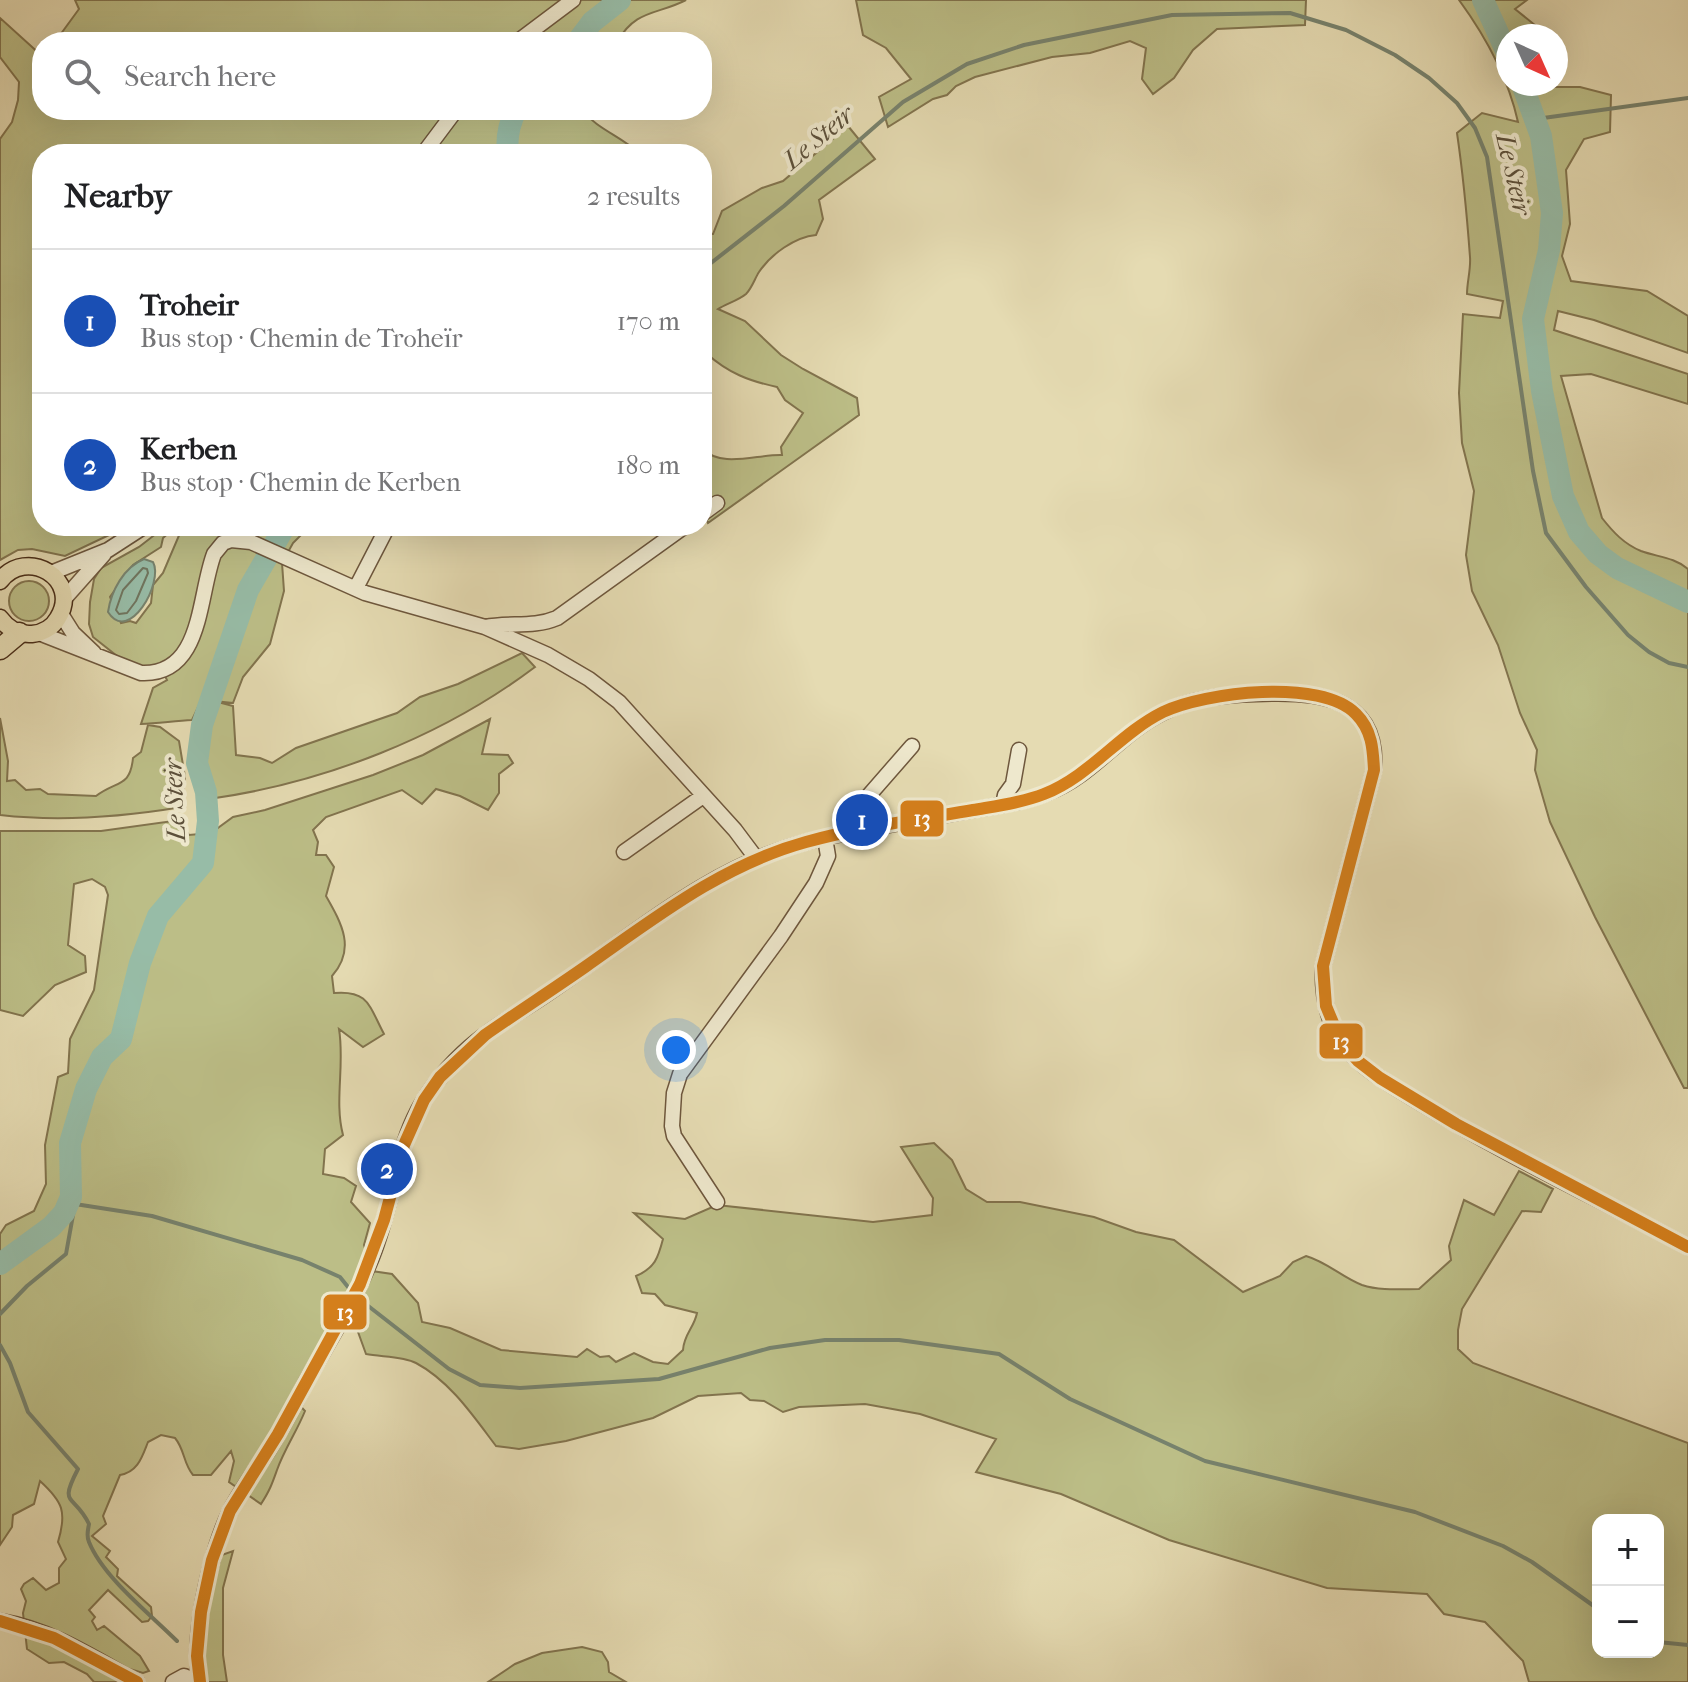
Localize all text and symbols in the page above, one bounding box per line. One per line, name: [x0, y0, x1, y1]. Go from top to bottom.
north arrow: [1496, 24, 1568, 96]
search box: [32, 32, 712, 120]
icon: search: [60, 54, 104, 98]
text: Search here: [124, 59, 276, 94]
water label: Le Steir: [775, 97, 862, 177]
water label: Le Steir: [1489, 128, 1538, 220]
text: Nearby: [64, 176, 171, 216]
text: 2 results: [587, 181, 680, 212]
text: Troheir: [140, 288, 239, 323]
text: 1: [85, 306, 95, 337]
text: 170 m: [617, 306, 680, 337]
text: Bus stop · Chemin de Troheïr: [140, 323, 462, 354]
text: Kerben: [140, 432, 237, 467]
text: 2: [83, 450, 97, 481]
text: 180 m: [616, 450, 680, 481]
text: Bus stop · Chemin de Kerben: [140, 467, 461, 498]
water label: Le Steir: [157, 755, 192, 844]
pin: 1: [836, 790, 888, 850]
line badge: 13: [899, 799, 945, 838]
text: 13: [914, 806, 930, 832]
line badge: 13: [1318, 1022, 1364, 1060]
text: 13: [1333, 1029, 1349, 1055]
your location: [656, 1030, 696, 1070]
pin: 2: [361, 1139, 413, 1199]
line badge: 13: [322, 1293, 368, 1331]
text: 13: [337, 1300, 353, 1326]
map controls: [1592, 1514, 1664, 1658]
button: +: [1592, 1514, 1664, 1586]
button: −: [1592, 1586, 1664, 1658]

